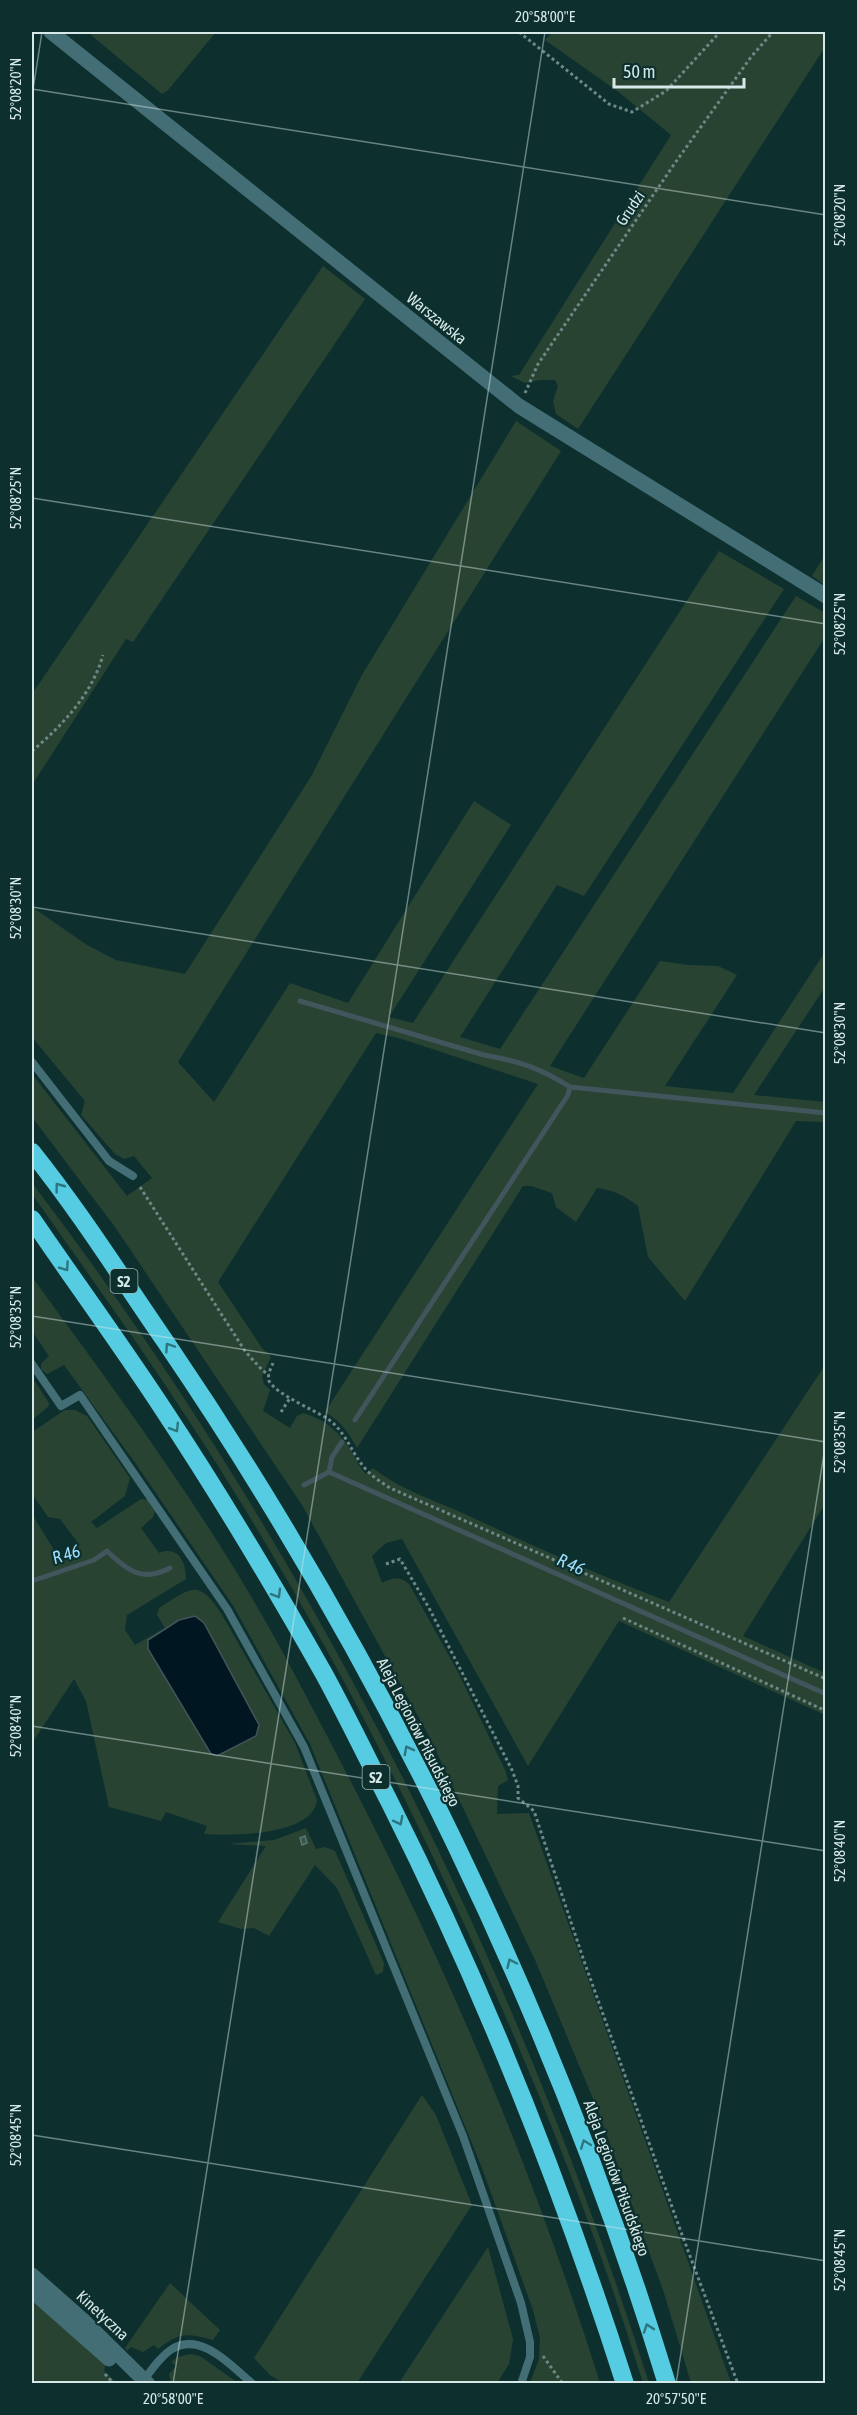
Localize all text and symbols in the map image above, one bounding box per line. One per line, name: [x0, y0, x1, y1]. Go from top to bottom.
text: 20°58'00"E: [515, 8, 576, 25]
scale bar: [614, 51, 744, 89]
text: 52°08'20"N: [7, 58, 24, 120]
text: 50 m: [623, 61, 655, 82]
text: 52°08'20"N: [831, 184, 848, 246]
street label: Grudzi: [612, 187, 648, 229]
street label: Warszawska: [403, 288, 471, 348]
text: 52°08'25"N: [7, 467, 24, 529]
text: 52°08'25"N: [831, 593, 848, 655]
text: 52°08'30"N: [7, 877, 24, 939]
text: 52°08'30"N: [831, 1002, 848, 1064]
one-way arrow: [55, 1182, 66, 1193]
one-way arrow: [58, 1261, 69, 1272]
road number: S2: [110, 1269, 138, 1293]
text: 52°08'35"N: [7, 1286, 24, 1348]
one-way arrow: [165, 1343, 176, 1354]
text: 52°08'35"N: [831, 1411, 848, 1473]
one-way arrow: [168, 1422, 180, 1432]
water label: R 46: [49, 1540, 83, 1568]
water label: R 46: [554, 1549, 588, 1579]
one-way arrow: [270, 1588, 282, 1598]
street label: Aleja Legionów Piłsudskiego: [373, 1655, 464, 1810]
text: 52°08'40"N: [7, 1695, 24, 1757]
one-way arrow: [404, 1746, 415, 1756]
road number: S2: [362, 1765, 389, 1789]
one-way arrow: [392, 1815, 403, 1826]
text: 52°08'40"N: [831, 1820, 848, 1882]
one-way arrow: [506, 1959, 518, 1970]
street label: Aleja Legionów Piłsudskiego: [579, 2098, 654, 2259]
text: 52°08'45"N: [7, 2104, 24, 2166]
one-way arrow: [579, 2139, 592, 2150]
text: 52°08'45"N: [831, 2229, 848, 2291]
street label: Kinetyczna: [73, 2286, 133, 2344]
one-way arrow: [643, 2323, 656, 2334]
text: 20°58'00"E: [143, 2390, 204, 2407]
text: 20°57'50"E: [646, 2390, 707, 2407]

